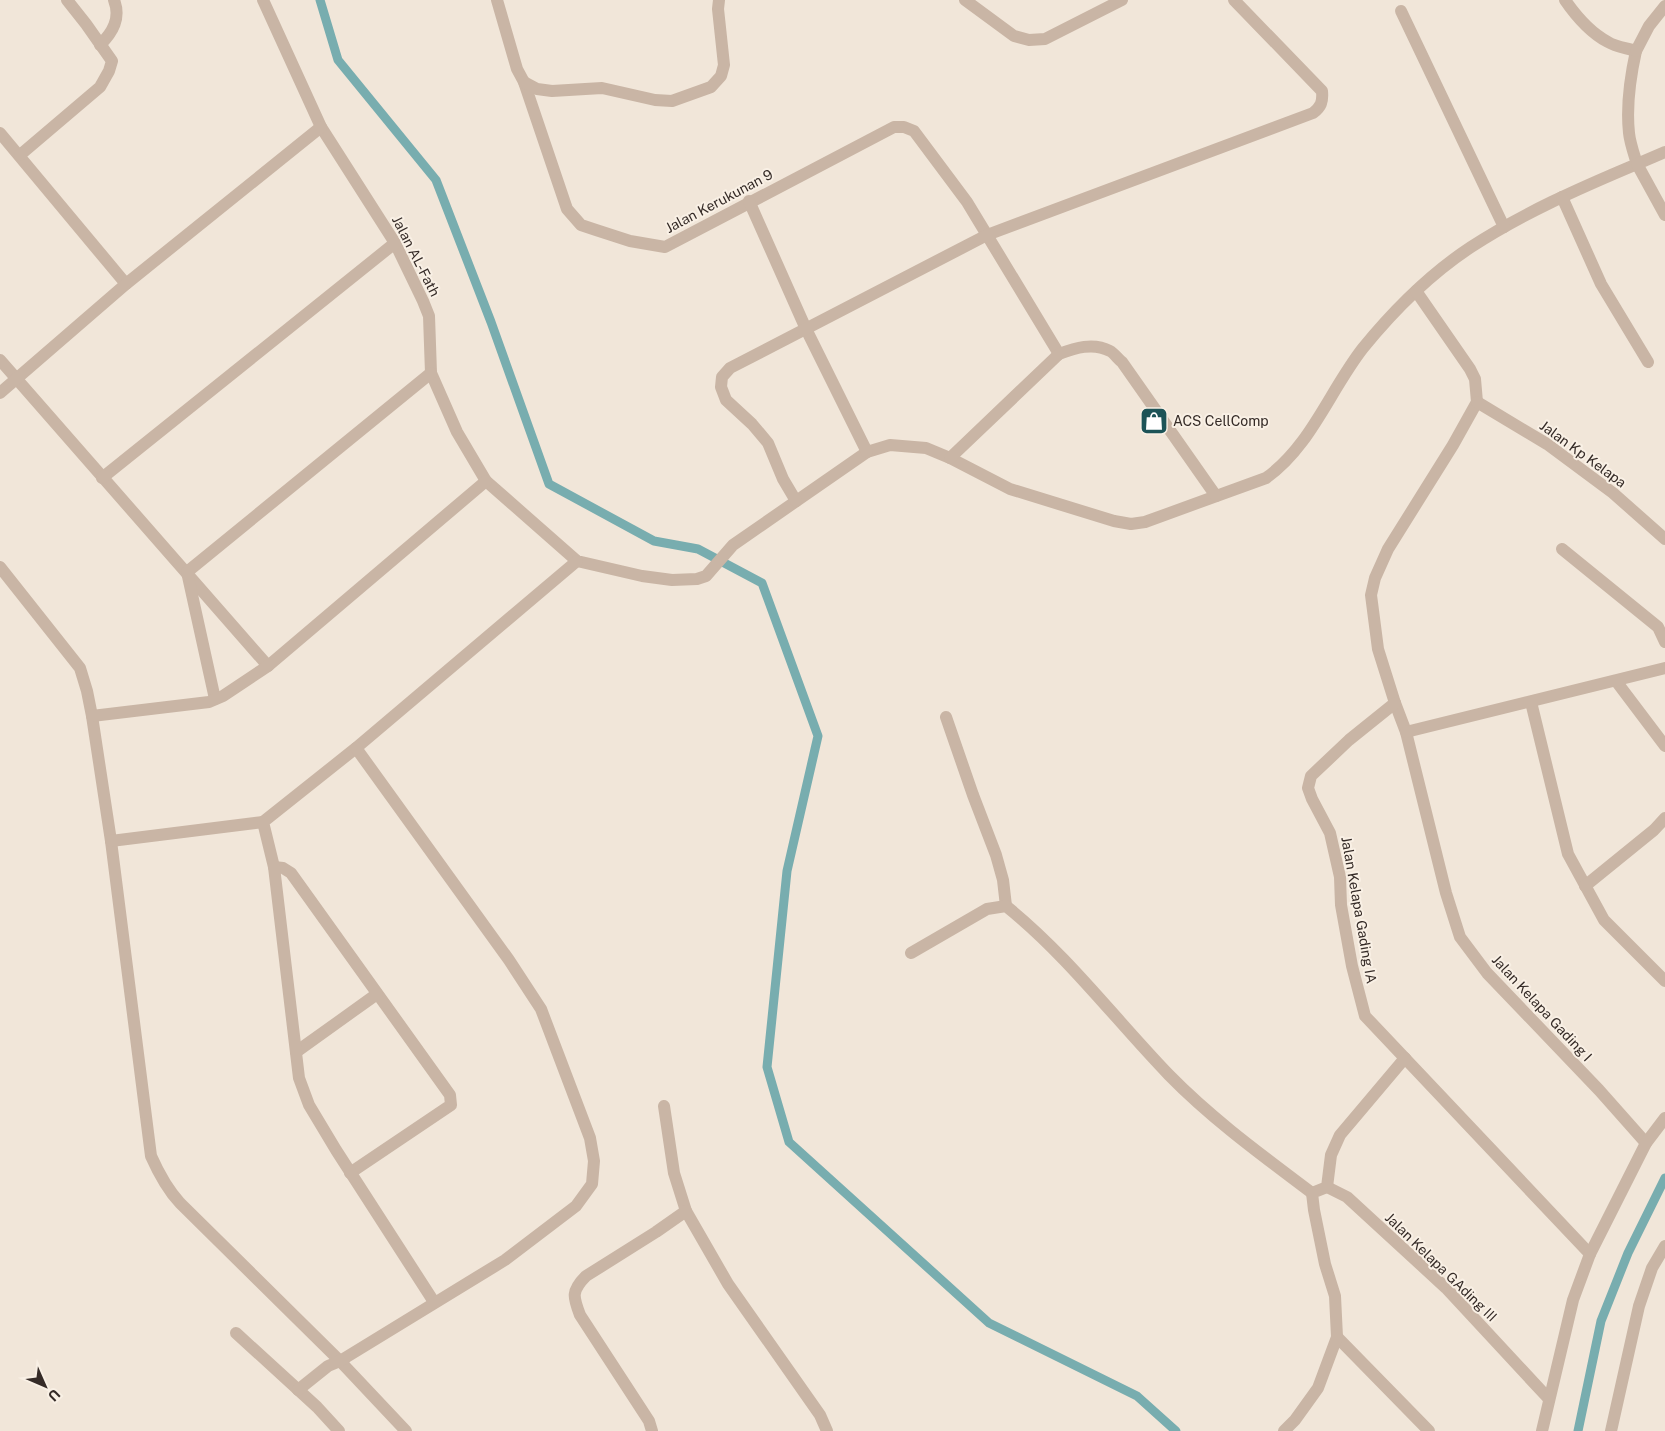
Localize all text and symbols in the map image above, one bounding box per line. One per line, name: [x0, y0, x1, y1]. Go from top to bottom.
street label: Jalan Kerukunan 9: [663, 166, 776, 236]
street label: Jalan AL-Fath: [389, 213, 443, 299]
shop icon: ACS CellComp: [1139, 406, 1169, 436]
place label: ACS CellComp: [1173, 413, 1269, 429]
street label: Jalan Kp Kelapa: [1537, 417, 1629, 491]
street label: Jalan Kelapa Gading IA: [1338, 835, 1380, 985]
street label: Jalan Kelapa Gading I: [1489, 952, 1595, 1064]
street label: Jalan Kelapa GAding III: [1382, 1209, 1500, 1325]
north arrow: [20, 1361, 70, 1411]
text: U: [45, 1386, 63, 1404]

